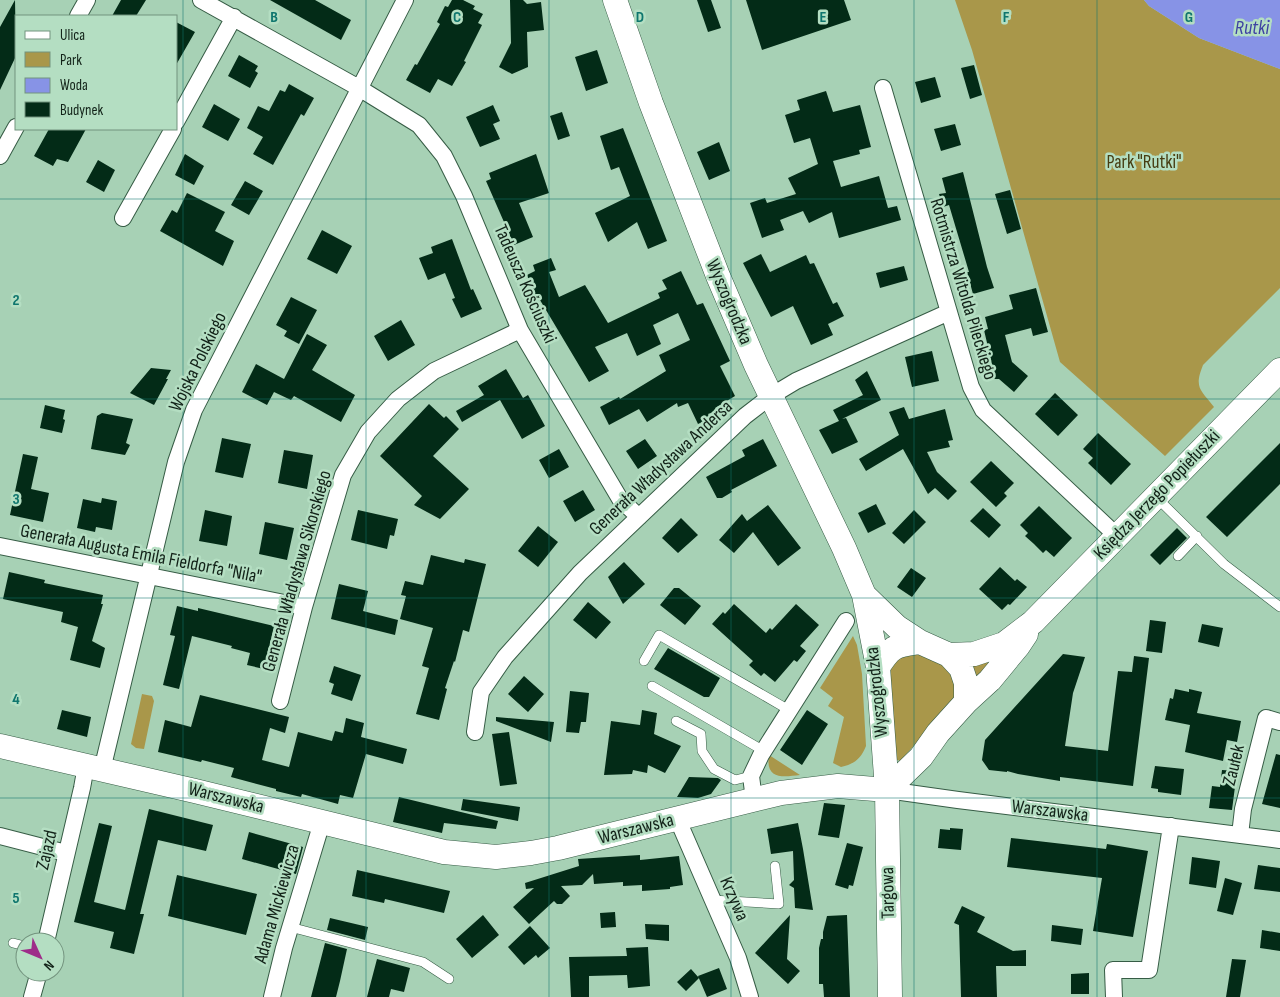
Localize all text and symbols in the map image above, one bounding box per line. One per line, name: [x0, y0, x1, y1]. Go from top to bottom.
text: B: [270, 8, 278, 27]
text: C: [453, 8, 461, 27]
text: D: [636, 8, 644, 27]
text: E: [820, 8, 827, 27]
text: F: [1003, 8, 1010, 27]
text: G: [1185, 8, 1193, 27]
legend: [15, 15, 178, 130]
water label: Rutki: [1235, 16, 1271, 40]
text: Ulica: [60, 26, 85, 45]
text: Park: [60, 51, 82, 70]
text: Woda: [60, 76, 88, 95]
text: Budynek: [60, 101, 103, 120]
park label: Park "Rutki": [1106, 151, 1182, 174]
street label: Rotmistrza Witolda Pileckiego: [924, 195, 1002, 383]
street label: Tadeusza Kościuszki: [489, 221, 561, 347]
street label: Wyszogrodzka: [701, 256, 757, 348]
text: 2: [12, 291, 20, 310]
street label: Wojska Polskiego: [164, 309, 232, 415]
street label: Generała Władysława Andersa: [585, 396, 737, 540]
street label: Księdza Jerzego Popiełuszki: [1089, 425, 1225, 565]
street label: Generała Władysława Sikorskiego: [257, 468, 337, 674]
text: 3: [12, 490, 20, 509]
street label: Generała Augusta Emila Fieldorfa "Nila": [18, 519, 264, 589]
street label: Wyszogrodzka: [861, 646, 893, 738]
text: 4: [12, 690, 20, 709]
street label: Zaułek: [1218, 741, 1250, 788]
street label: Warszawska: [186, 778, 266, 818]
street label: Warszawska: [1010, 795, 1090, 827]
street label: Warszawska: [596, 809, 676, 849]
street label: Zajazd: [31, 828, 63, 872]
street label: Adama Mickiewicza: [249, 842, 305, 967]
street label: Targowa: [876, 867, 900, 919]
street label: Krzywa: [714, 873, 754, 925]
text: 5: [12, 889, 20, 908]
north arrow: [15, 932, 65, 982]
text: N: [40, 957, 58, 974]

